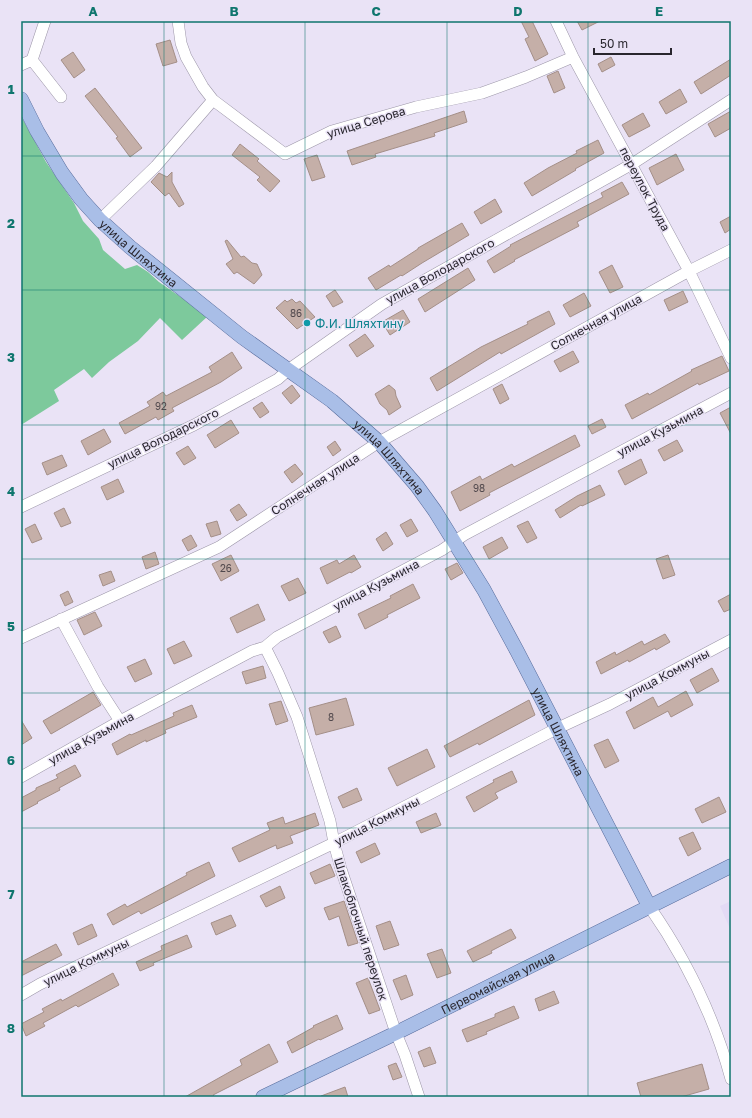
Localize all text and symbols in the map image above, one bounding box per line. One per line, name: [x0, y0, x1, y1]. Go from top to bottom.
text: A: [88, 3, 98, 19]
text: B: [229, 3, 239, 19]
text: C: [371, 3, 381, 19]
text: D: [513, 3, 523, 19]
text: E: [655, 3, 663, 19]
scale bar: [594, 30, 671, 56]
text: 50 m: [600, 36, 628, 51]
text: 1: [8, 81, 15, 97]
street label: улица Серова: [325, 103, 407, 141]
street label: переулок Труда: [617, 144, 673, 234]
text: 2: [7, 215, 15, 231]
street label: улица Шляхтина: [96, 216, 181, 290]
street label: улица Володарского: [383, 235, 497, 307]
street label: Солнечная улица: [548, 291, 644, 353]
house number: 86: [290, 307, 302, 319]
place label: Ф.И. Шляхтину: [315, 316, 404, 331]
marker: Ф.И. Шляхтину: [302, 318, 312, 328]
text: 3: [7, 349, 15, 365]
house number: 92: [155, 400, 167, 412]
street label: улица Кузьмина: [614, 402, 706, 460]
street label: улица Володарского: [105, 405, 221, 471]
street label: улица Шляхтина: [351, 416, 428, 497]
street label: Солнечная улица: [268, 450, 362, 518]
house number: 98: [473, 482, 485, 494]
text: 4: [7, 483, 15, 499]
street label: улица Кузьмина: [330, 556, 422, 614]
house number: 26: [220, 562, 232, 574]
text: 5: [7, 618, 15, 634]
street label: улица Коммуны: [622, 645, 712, 703]
street label: улица Шляхтина: [530, 685, 588, 778]
street label: улица Кузьмина: [46, 708, 136, 768]
house number: 8: [328, 711, 334, 723]
text: 6: [7, 752, 15, 768]
street label: улица Коммуны: [332, 793, 422, 849]
street label: Шлакоблочный переулок: [331, 856, 391, 1002]
text: 7: [7, 886, 15, 902]
street label: улица Коммуны: [41, 935, 131, 989]
street label: Первомайская улица: [438, 948, 557, 1017]
text: 8: [7, 1020, 15, 1036]

